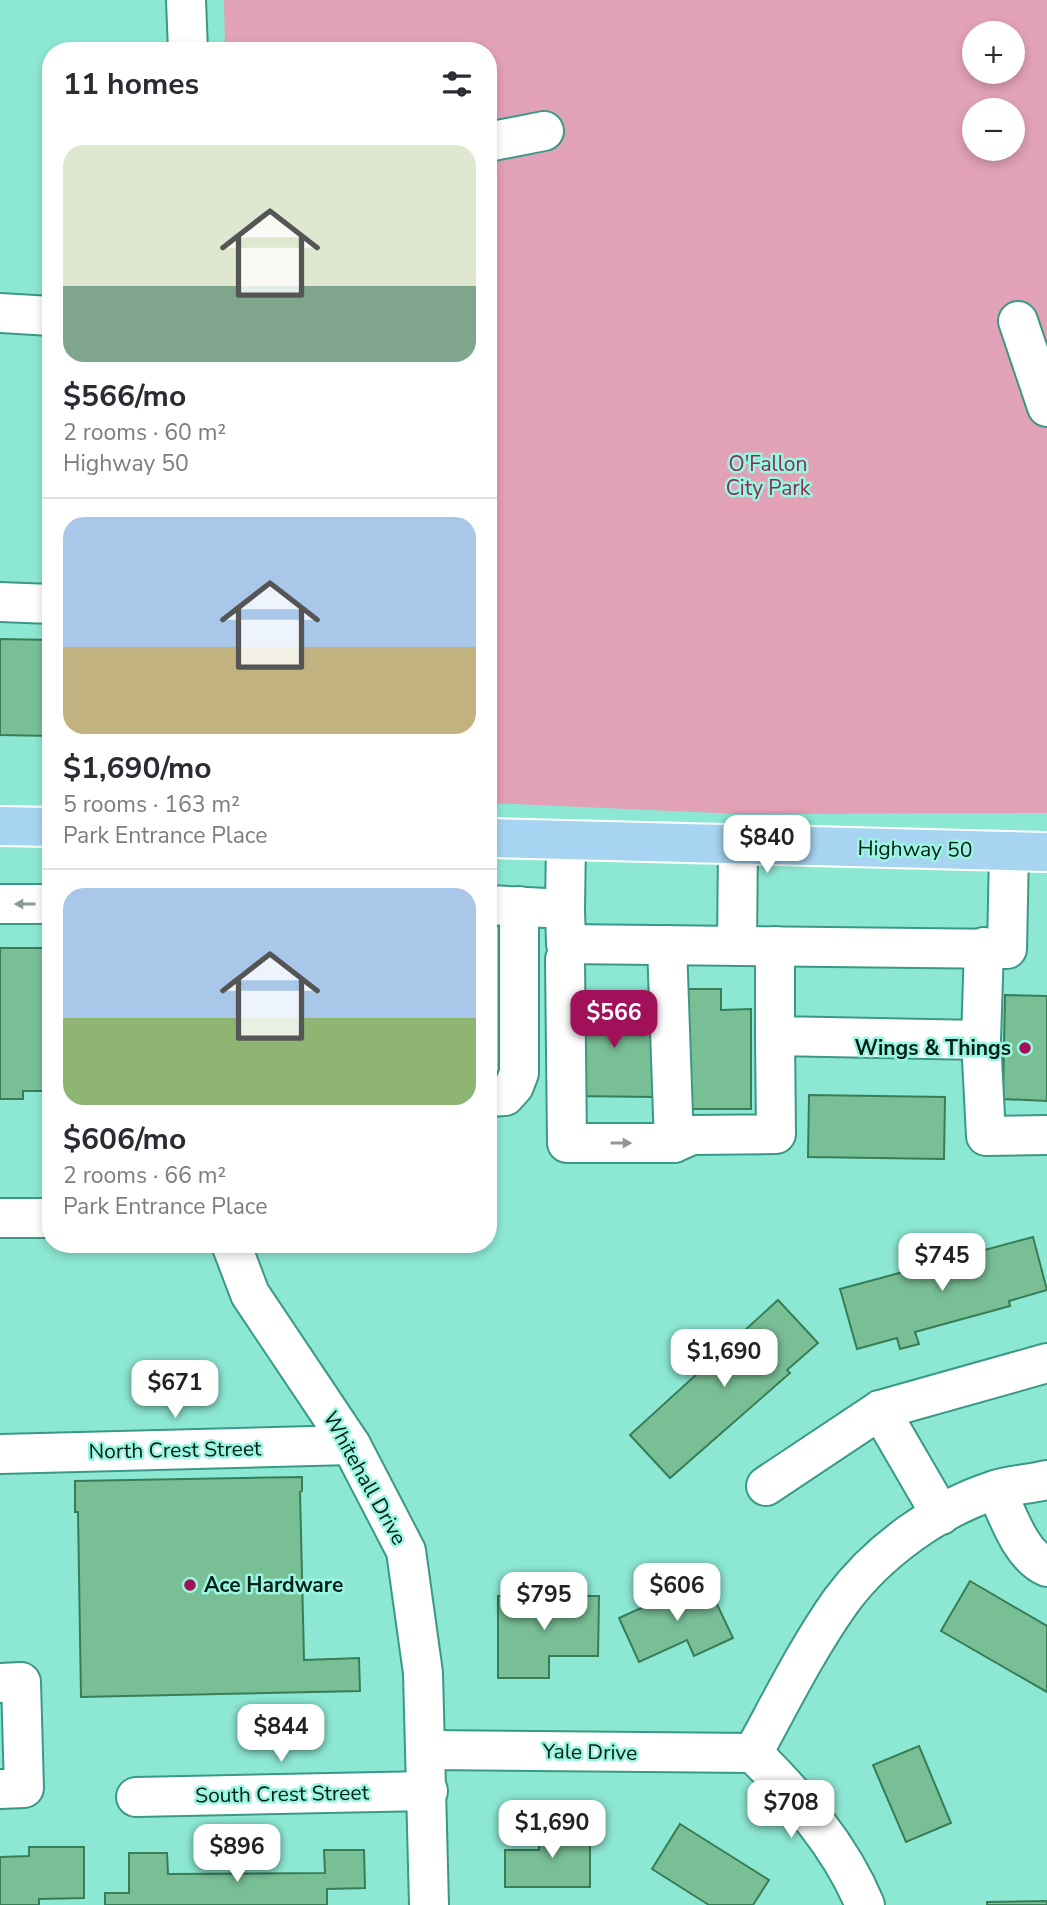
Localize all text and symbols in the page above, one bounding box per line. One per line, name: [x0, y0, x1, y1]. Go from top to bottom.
map controls: [962, 21, 1025, 161]
button: +: [962, 21, 1025, 84]
text: 11 homes: [63, 64, 199, 105]
icon: filters: [438, 65, 476, 103]
button: −: [962, 98, 1025, 161]
icon: home: [207, 190, 333, 316]
text: $566/mo: [63, 376, 186, 417]
text: 2 rooms · 60 m²: [63, 417, 226, 448]
text: Highway 50: [63, 448, 189, 479]
park label: O'Fallon City Park: [726, 450, 811, 502]
icon: home: [207, 562, 333, 688]
text: $1,690/mo: [63, 748, 212, 789]
text: 5 rooms · 163 m²: [63, 789, 240, 820]
pin: $840: [726, 816, 808, 875]
text: Park Entrance Place: [63, 820, 268, 851]
text: $840: [739, 822, 795, 853]
street label: Highway 50: [857, 834, 973, 864]
one-way arrow: [14, 898, 36, 910]
icon: home: [207, 933, 333, 1059]
pin: $566: [573, 990, 655, 1050]
text: $566: [586, 997, 642, 1028]
place label: Wings & Things: [855, 1034, 1011, 1062]
marker: Wings & Things: [1017, 1040, 1033, 1056]
text: $606/mo: [63, 1119, 186, 1160]
one-way arrow: [610, 1137, 632, 1149]
text: 2 rooms · 66 m²: [63, 1160, 226, 1191]
text: Park Entrance Place: [63, 1191, 268, 1222]
pin: $745: [901, 1234, 983, 1293]
text: $745: [914, 1240, 970, 1271]
pin: $1,690: [667, 1330, 781, 1389]
text: $1,690: [687, 1336, 761, 1367]
pin: $671: [134, 1360, 216, 1420]
text: $671: [147, 1367, 203, 1398]
street label: Whitehall Drive: [317, 1406, 413, 1550]
street label: North Crest Street: [88, 1434, 262, 1466]
pin: $606: [636, 1564, 718, 1623]
text: $606: [649, 1570, 705, 1601]
place label: Ace Hardware: [204, 1571, 343, 1599]
pin: $795: [503, 1572, 585, 1632]
marker: Ace Hardware: [182, 1577, 198, 1593]
text: $795: [516, 1579, 572, 1610]
pin: $844: [240, 1704, 322, 1764]
text: $844: [253, 1711, 309, 1742]
street label: Yale Drive: [541, 1737, 638, 1767]
street label: South Crest Street: [195, 1778, 370, 1810]
pin: $708: [750, 1780, 832, 1840]
text: $708: [763, 1787, 819, 1818]
pin: $1,690: [495, 1800, 609, 1860]
text: $1,690: [515, 1807, 589, 1838]
pin: $896: [196, 1825, 278, 1884]
text: $896: [209, 1831, 265, 1862]

